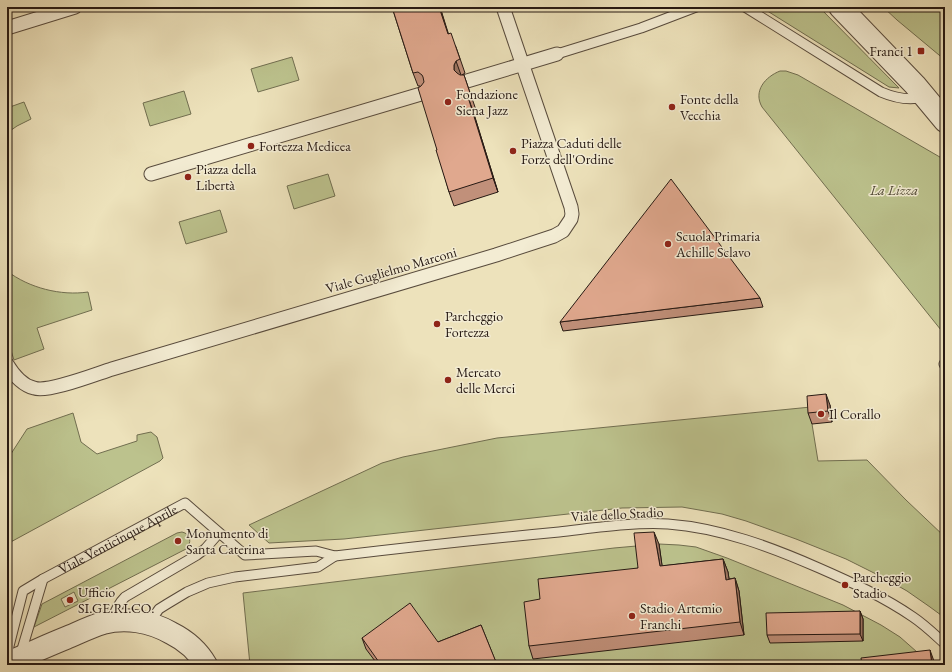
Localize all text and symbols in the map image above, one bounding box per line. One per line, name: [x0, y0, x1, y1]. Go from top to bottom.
place label: Franci 1: [870, 42, 913, 60]
marker: Franci 1: [916, 46, 926, 56]
place label: Fondazione Siena Jazz: [456, 85, 518, 119]
place label: Fonte della Vecchia: [680, 90, 739, 124]
marker: Fondazione Siena Jazz: [443, 97, 453, 107]
marker: Fonte della Vecchia: [667, 102, 677, 112]
place label: Piazza Caduti delle Forze dell'Ordine: [521, 134, 622, 168]
place label: Fortezza Medicea: [259, 137, 351, 155]
marker: Fortezza Medicea: [246, 141, 256, 151]
marker: Piazza Caduti delle Forze dell'Ordine: [508, 146, 518, 156]
place label: Piazza della Libertà: [196, 160, 257, 194]
marker: Piazza della Libertà: [183, 172, 193, 182]
park label: La Lizza: [869, 181, 918, 199]
place label: Scuola Primaria Achille Sclavo: [675, 227, 760, 261]
marker: Scuola Primaria Achille Sclavo: [663, 239, 673, 249]
street label: Viale Guglielmo Marconi: [323, 243, 459, 297]
place label: Parcheggio Fortezza: [445, 307, 503, 341]
marker: Parcheggio Fortezza: [432, 319, 442, 329]
place label: Mercato delle Merci: [456, 363, 516, 397]
marker: Mercato delle Merci: [443, 375, 453, 385]
place label: Il Corallo: [829, 405, 881, 423]
marker: Il Corallo: [816, 409, 826, 419]
street label: Viale Venticinque Aprile: [55, 500, 181, 578]
street label: Viale dello Stadio: [570, 503, 664, 525]
place label: Monumento di Santa Caterina: [186, 524, 269, 558]
marker: Monumento di Santa Caterina: [173, 536, 183, 546]
place label: Parcheggio Stadio: [853, 568, 911, 602]
marker: Parcheggio Stadio: [840, 580, 850, 590]
place label: Ufficio SI.GE.RI.CO.: [78, 583, 154, 617]
marker: Ufficio SI.GE.RI.CO.: [65, 595, 75, 605]
place label: Stadio Artemio Franchi: [640, 599, 722, 633]
marker: Stadio Artemio Franchi: [627, 611, 637, 621]

